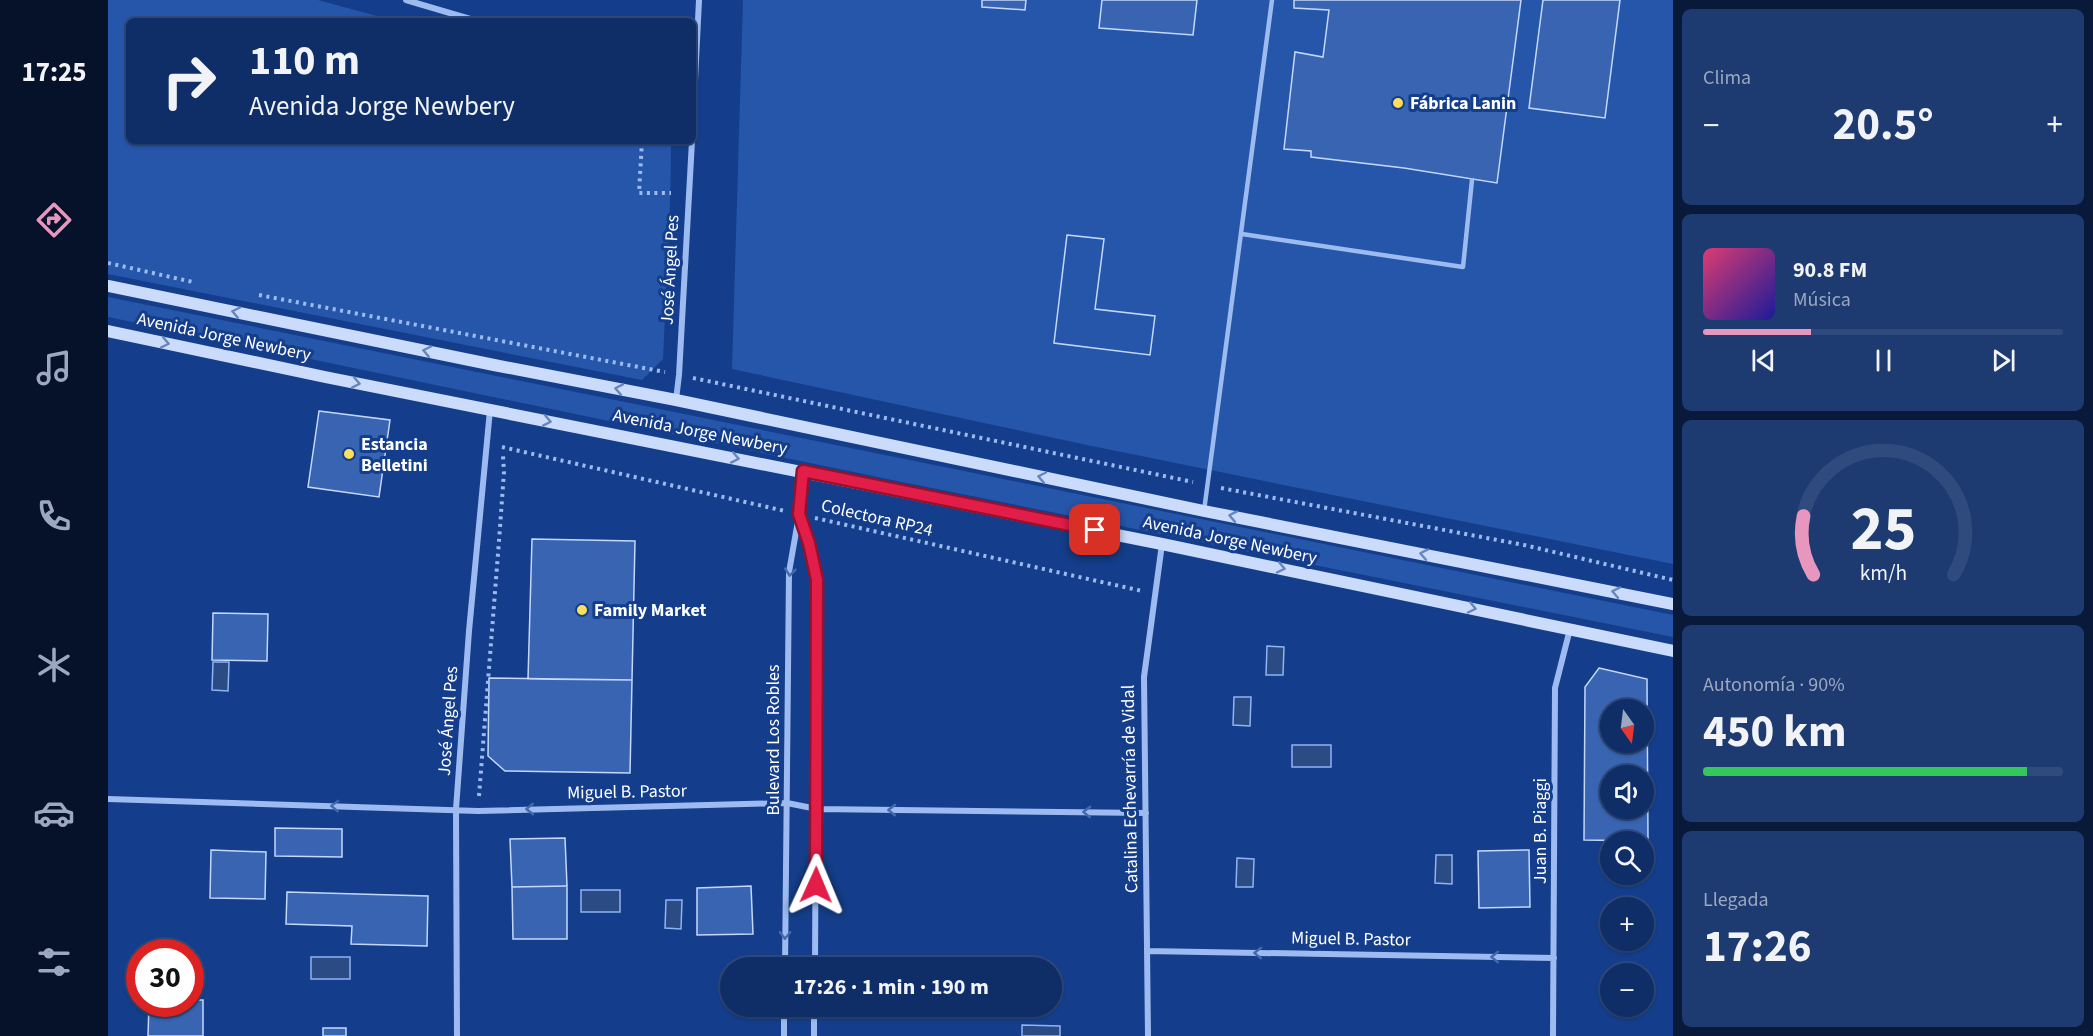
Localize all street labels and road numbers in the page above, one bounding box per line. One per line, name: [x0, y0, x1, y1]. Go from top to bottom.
street label: José Ángel Pes: [655, 214, 685, 326]
street label: Avenida Jorge Newbery: [135, 306, 314, 368]
street label: Avenida Jorge Newbery: [611, 403, 790, 461]
street label: Colectora RP24: [819, 493, 935, 543]
street label: Avenida Jorge Newbery: [1141, 509, 1320, 571]
street label: José Ángel Pes: [432, 665, 464, 777]
street label: Bulevard Los Robles: [761, 665, 786, 816]
street label: Catalina Echevarría de Vidal: [1116, 685, 1144, 893]
street label: Miguel B. Pastor: [567, 778, 688, 806]
street label: Juan B. Piaggi: [1528, 778, 1553, 884]
street label: Miguel B. Pastor: [1291, 925, 1412, 953]

